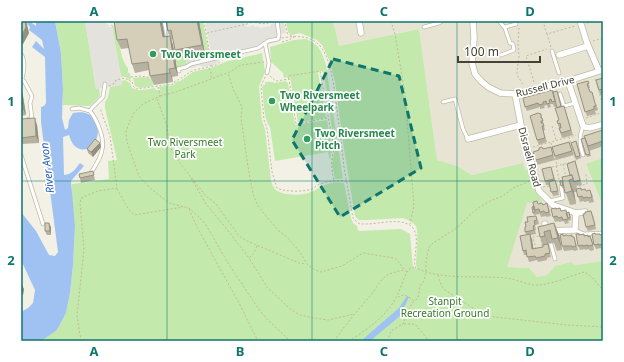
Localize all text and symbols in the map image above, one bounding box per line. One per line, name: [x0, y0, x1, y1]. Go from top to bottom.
text: A: [90, 2, 99, 20]
text: B: [236, 2, 244, 20]
text: C: [380, 2, 388, 20]
text: D: [525, 2, 535, 20]
scale bar: [458, 38, 540, 64]
text: 100 m: [464, 43, 499, 60]
place label: Two Riversmeet: [161, 47, 241, 61]
marker: Two Riversmeet: [148, 49, 158, 59]
street label: Russell Drive: [514, 72, 576, 100]
place label: Two Riversmeet Wheelpark: [280, 88, 360, 114]
text: 1: [7, 92, 15, 110]
text: 1: [609, 92, 617, 110]
marker: Two Riversmeet Wheelpark: [267, 96, 277, 106]
street label: Disraeli Road: [515, 125, 545, 189]
place label: Two Riversmeet Pitch: [315, 126, 395, 152]
marker: Two Riversmeet Pitch: [302, 134, 312, 144]
park label: Two Riversmeet Park: [148, 135, 223, 161]
water label: River Avon: [36, 142, 57, 194]
text: 2: [7, 251, 15, 269]
text: 2: [609, 251, 617, 269]
park label: Stanpit Recreation Ground: [401, 294, 489, 320]
text: A: [90, 342, 99, 360]
text: B: [236, 342, 244, 360]
text: C: [380, 342, 388, 360]
text: D: [525, 342, 535, 360]

